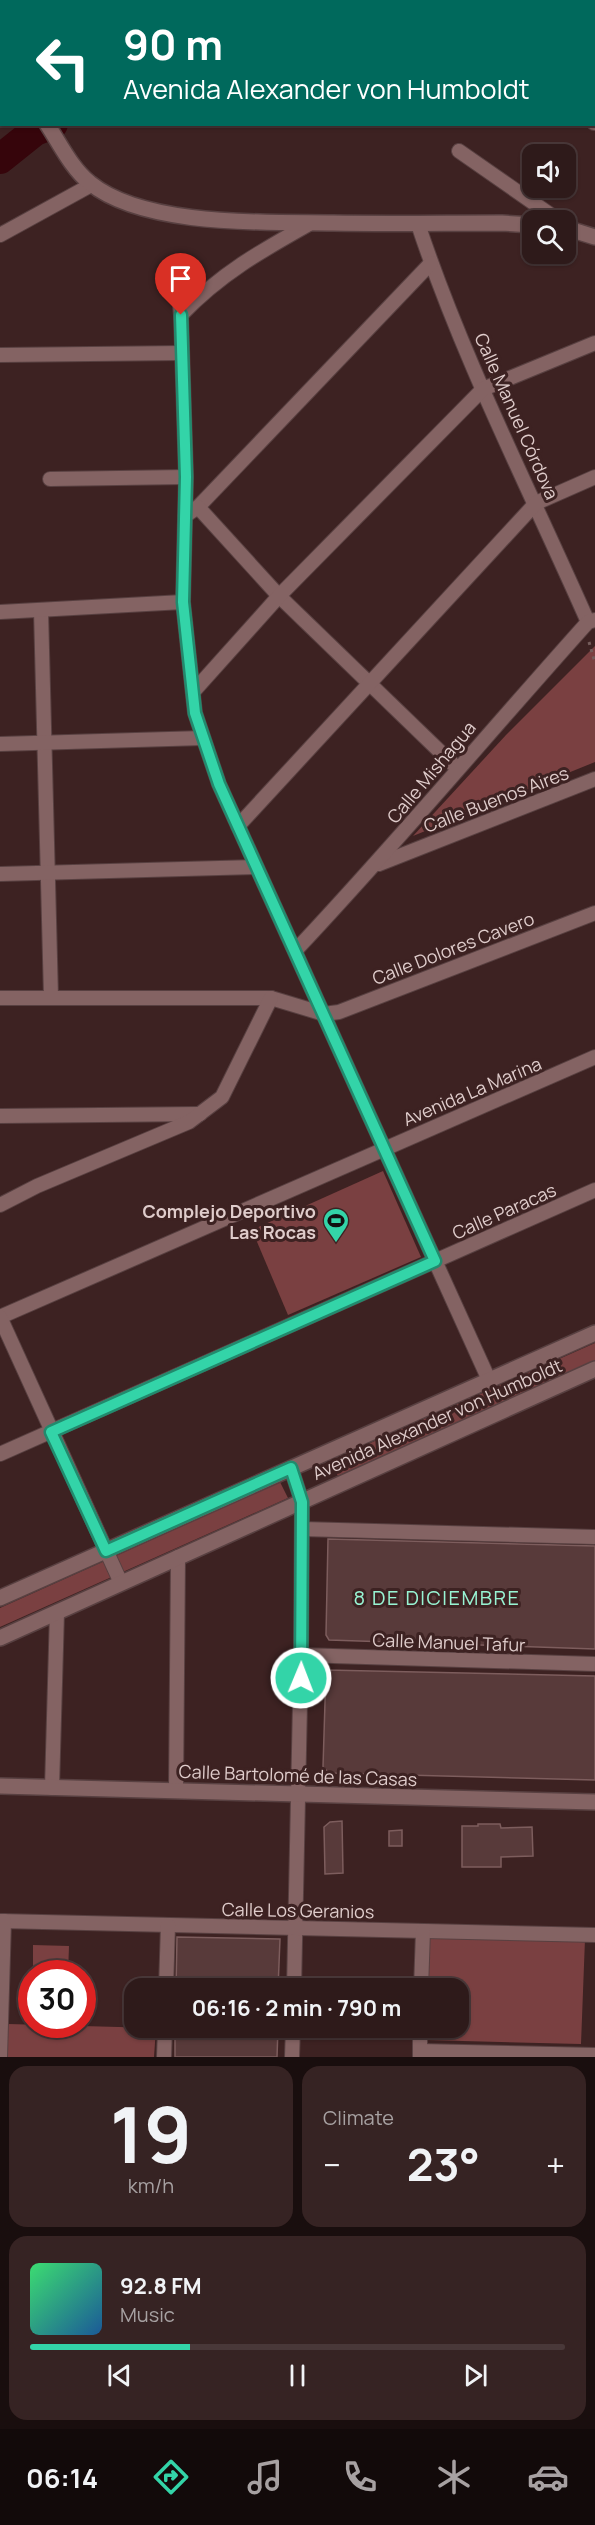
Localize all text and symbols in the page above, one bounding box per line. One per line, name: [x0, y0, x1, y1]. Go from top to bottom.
text: 90 m: [123, 15, 223, 73]
icon: left: [24, 24, 102, 102]
text: Avenida Alexander von Humboldt: [123, 70, 530, 107]
map controls: [522, 144, 576, 264]
button: sound: [522, 144, 576, 198]
button: search: [522, 210, 576, 264]
pin: [155, 253, 206, 315]
icon: arrive: [164, 262, 197, 295]
street label: Calle Manuel Córdova: [470, 329, 564, 503]
street label: Calle Mishagua: [381, 716, 481, 828]
street label: Calle Buenos Aires: [420, 760, 572, 838]
street label: Calle Dolores Cavero: [369, 906, 537, 990]
street label: Avenida La Marina: [399, 1051, 545, 1131]
street label: Calle Paracas: [448, 1177, 560, 1245]
place label: Complejo Deportivo Las Rocas: [142, 1199, 316, 1244]
sports icon: Complejo Deportivo Las Rocas: [321, 1206, 351, 1244]
street label: Avenida Alexander von Humboldt: [308, 1353, 566, 1485]
district label: 8 DE DICIEMBRE: [354, 1584, 521, 1611]
street label: Calle Manuel Tafur: [372, 1627, 527, 1657]
position arrow: [269, 1646, 333, 1710]
street label: Calle Bartolomé de las Casas: [178, 1759, 418, 1791]
street label: Calle Los Geranios: [222, 1897, 374, 1923]
speed limit sign: 30: [18, 1960, 96, 2038]
text: 06:16 · 2 min · 790 m: [192, 1993, 401, 2023]
text: 19: [110, 2080, 192, 2186]
text: Climate: [323, 2104, 394, 2131]
text: 23°: [407, 2133, 480, 2195]
text: −: [323, 2142, 341, 2187]
text: +: [546, 2142, 565, 2187]
text: km/h: [128, 2172, 174, 2199]
text: 92.8 FM: [120, 2271, 202, 2301]
text: Music: [120, 2301, 175, 2328]
icon: previous: [103, 2359, 136, 2392]
icon: pause: [281, 2359, 314, 2392]
icon: next: [459, 2359, 492, 2392]
icon: directions: [150, 2456, 192, 2498]
icon: music: [244, 2456, 286, 2498]
icon: phone: [339, 2456, 381, 2498]
icon: climate: [433, 2456, 475, 2498]
icon: car: [527, 2456, 569, 2498]
text: 06:14: [26, 2459, 98, 2496]

